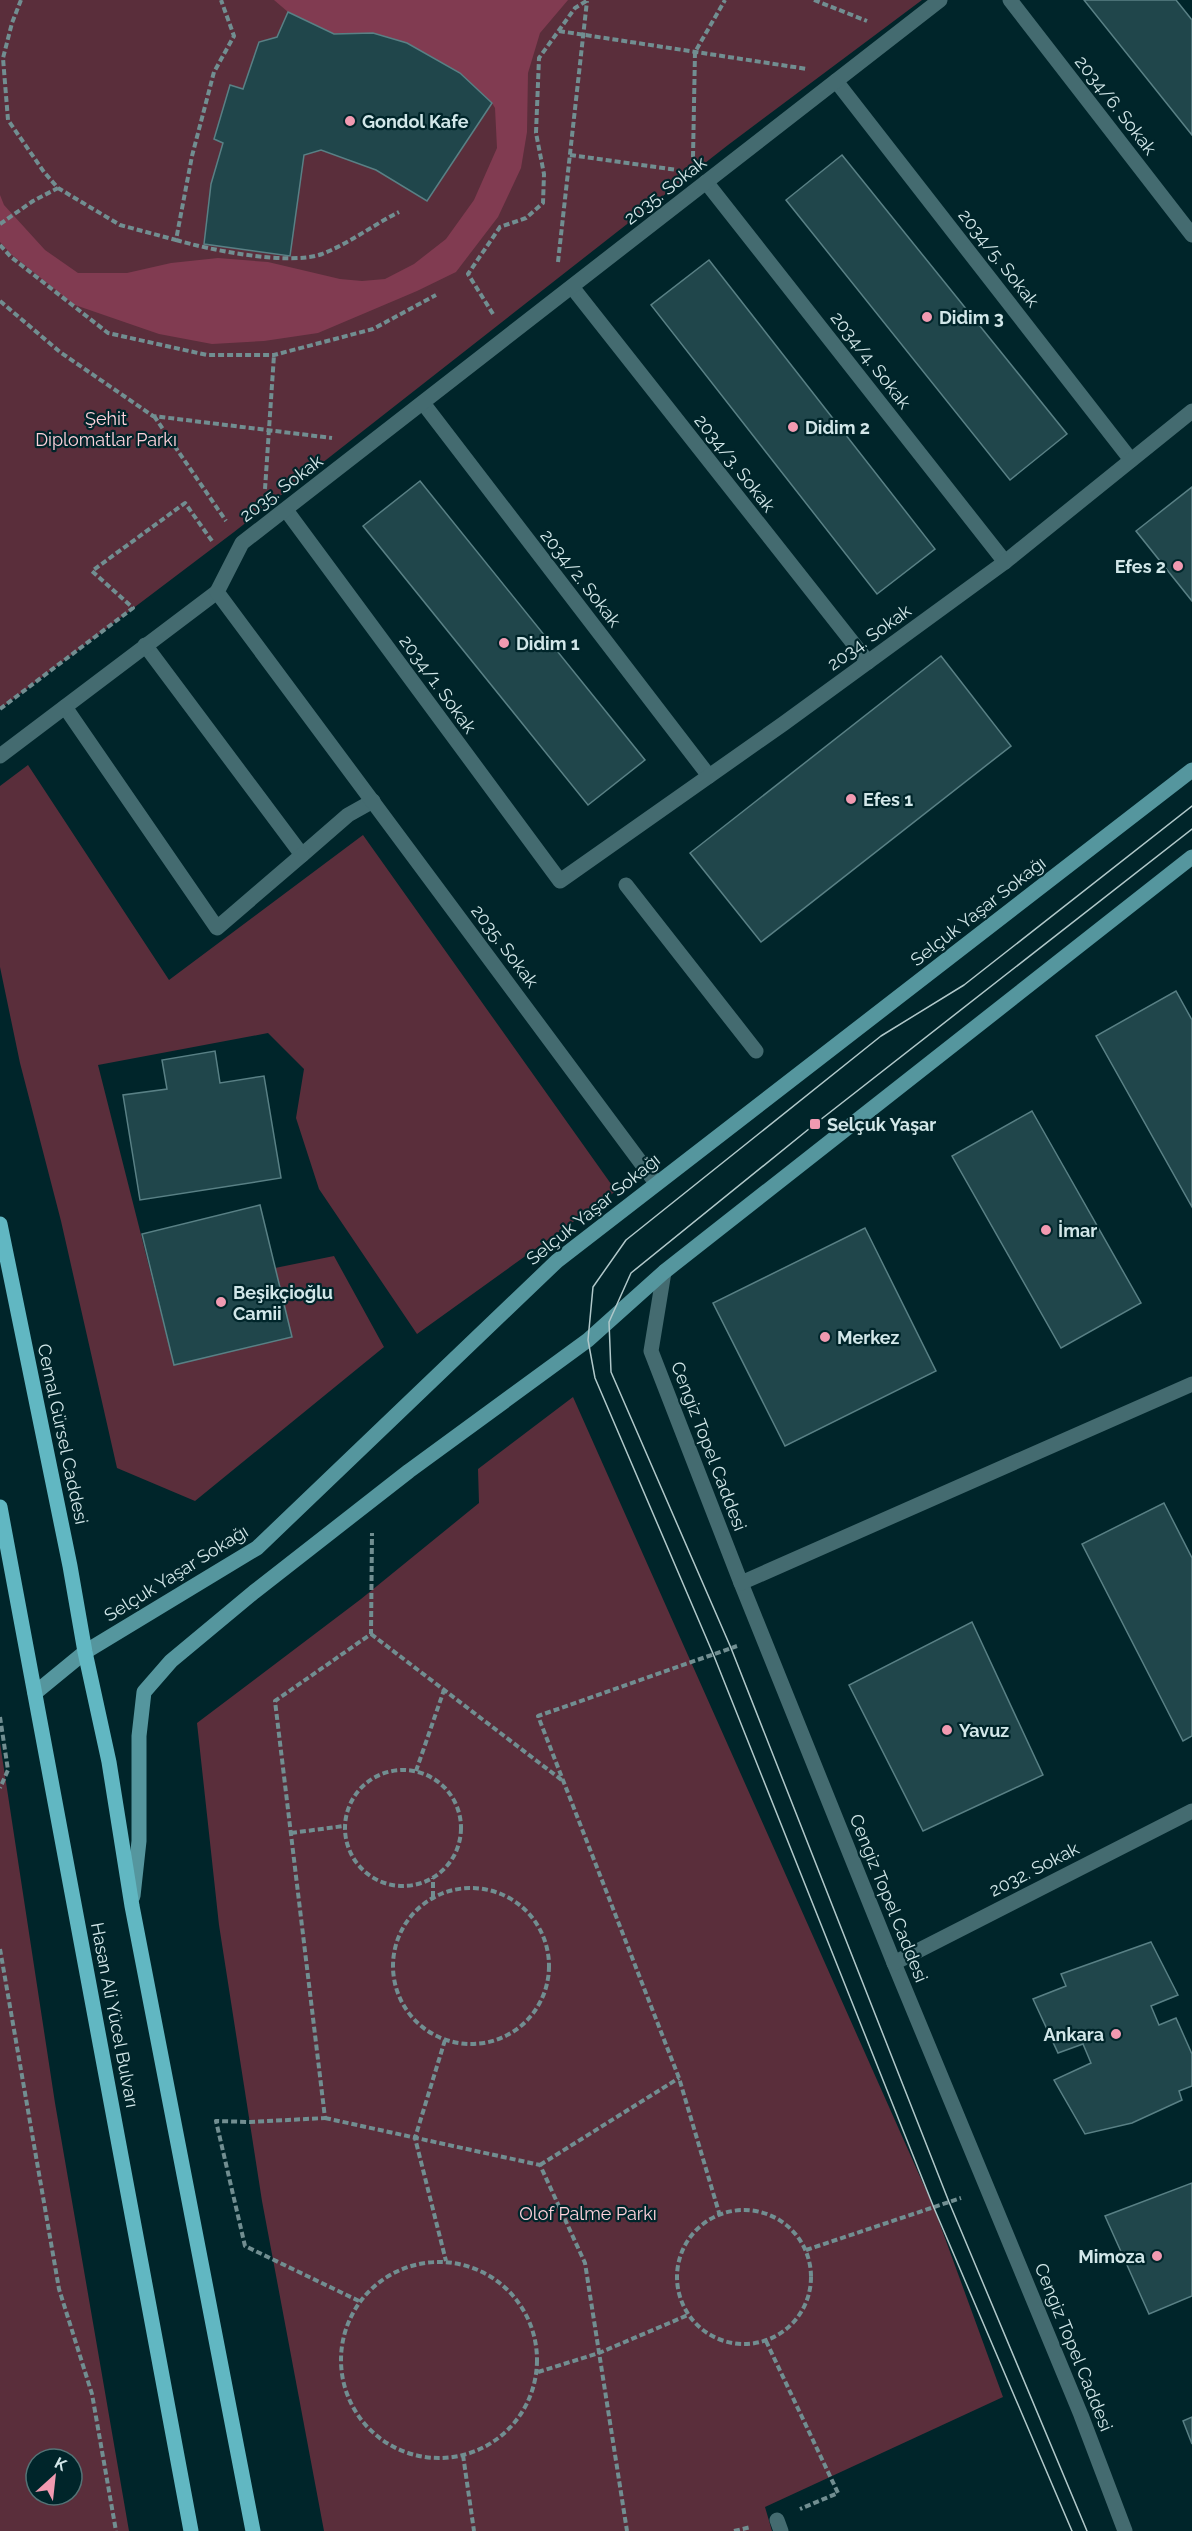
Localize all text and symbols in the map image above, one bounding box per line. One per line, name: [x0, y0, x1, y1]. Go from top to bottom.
street label: 2034/6. Sokak: [1071, 51, 1161, 159]
place label: Gondol Kafe: [362, 111, 469, 132]
marker: Gondol Kafe: [343, 114, 357, 128]
street label: 2035. Sokak: [620, 151, 711, 229]
street label: 2034/5. Sokak: [954, 205, 1044, 311]
street label: 2034/4. Sokak: [827, 307, 916, 413]
place label: Didim 3: [939, 307, 1004, 328]
marker: Didim 3: [920, 310, 934, 324]
park label: Şehit Diplomatlar Parkı: [35, 408, 177, 450]
street label: 2034/3. Sokak: [690, 410, 780, 516]
place label: Didim 2: [805, 417, 870, 438]
marker: Didim 2: [786, 420, 800, 434]
street label: 2035. Sokak: [235, 450, 327, 526]
street label: 2034/2. Sokak: [536, 525, 626, 631]
place label: Efes 2: [1115, 556, 1166, 577]
marker: Efes 2: [1171, 559, 1185, 573]
street label: 2034. Sokak: [823, 599, 915, 674]
street label: 2034/1. Sokak: [395, 631, 481, 738]
place label: Didim 1: [516, 633, 580, 654]
marker: Didim 1: [497, 636, 511, 650]
place label: Efes 1: [863, 789, 913, 810]
marker: Efes 1: [844, 792, 858, 806]
street label: Selçuk Yaşar Sokağı: [906, 852, 1050, 970]
street label: 2035. Sokak: [467, 900, 543, 992]
place label: Selçuk Yaşar: [827, 1114, 936, 1135]
marker: Selçuk Yaşar: [808, 1117, 822, 1131]
street label: Selçuk Yaşar Sokağı: [522, 1149, 664, 1269]
place label: İmar: [1058, 1220, 1097, 1241]
marker: İmar: [1039, 1223, 1053, 1237]
place label: Beşikçioğlu Camii: [233, 1282, 333, 1324]
marker: Beşikçioğlu Camii: [214, 1295, 228, 1309]
place label: Merkez: [837, 1327, 899, 1348]
marker: Merkez: [818, 1330, 832, 1344]
street label: Cemal Gürsel Caddesi: [34, 1342, 92, 1526]
street label: Cengiz Topel Caddesi: [667, 1358, 751, 1534]
street label: Selçuk Yaşar Sokağı: [100, 1520, 252, 1626]
place label: Yavuz: [959, 1720, 1009, 1741]
marker: Yavuz: [940, 1723, 954, 1737]
street label: Cengiz Topel Caddesi: [846, 1811, 932, 1985]
street label: 2032. Sokak: [986, 1837, 1083, 1901]
street label: Hasan Ali Yücel Bulvarı: [87, 1921, 143, 2109]
place label: Ankara: [1043, 2024, 1104, 2045]
marker: Ankara: [1109, 2027, 1123, 2041]
park label: Olof Palme Parkı: [519, 2203, 657, 2224]
place label: Mimoza: [1078, 2246, 1145, 2267]
marker: Mimoza: [1150, 2249, 1164, 2263]
street label: Cengiz Topel Caddesi: [1031, 2260, 1117, 2434]
north arrow: [24, 2447, 84, 2507]
text: K: [51, 2453, 70, 2475]

